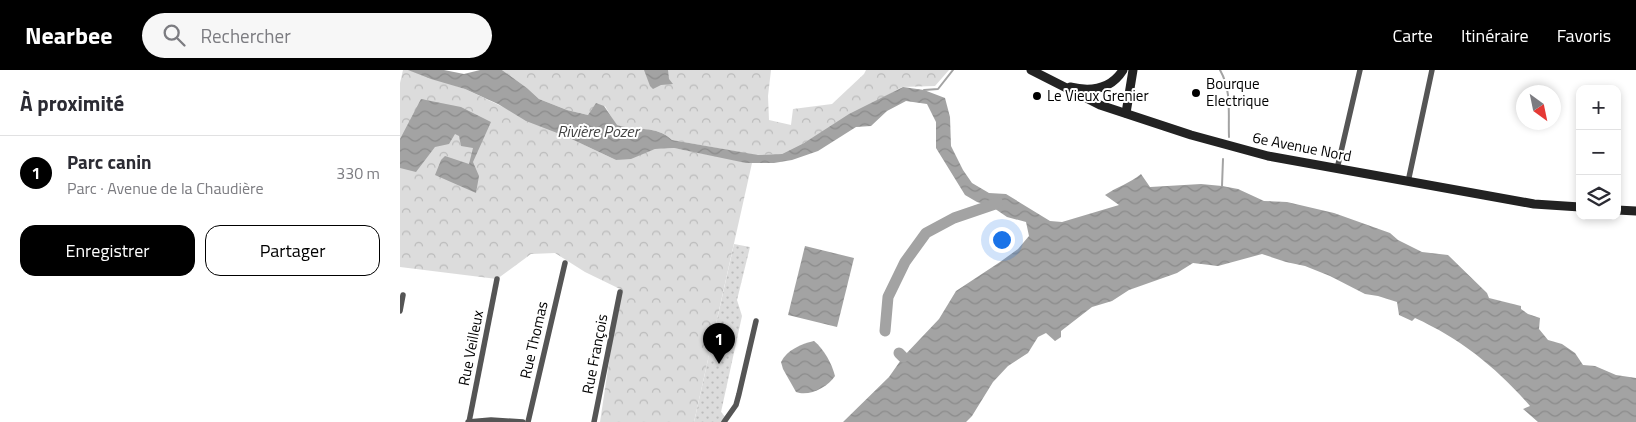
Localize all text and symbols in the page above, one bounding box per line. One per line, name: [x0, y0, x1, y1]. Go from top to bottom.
search box: [142, 13, 492, 58]
text: Nearbee: [25, 17, 112, 53]
icon: search: [160, 21, 188, 49]
text: Rechercher: [200, 21, 291, 50]
text: Carte: [1392, 22, 1433, 49]
text: Itinéraire: [1461, 22, 1529, 49]
text: Favoris: [1557, 22, 1611, 49]
place label: Bourque Electrique: [1206, 72, 1269, 112]
place label: Le Vieux Grenier: [1047, 84, 1149, 107]
north arrow: [1516, 85, 1561, 130]
map controls: [1576, 85, 1621, 220]
button: +: [1576, 85, 1621, 130]
text: À proximité: [20, 87, 124, 119]
marker: Bourque Electrique: [1190, 87, 1202, 99]
marker: Le Vieux Grenier: [1031, 90, 1043, 102]
water label: Rivière Pozer: [557, 119, 641, 143]
street label: 6e Avenue Nord: [1251, 126, 1354, 167]
button: −: [1576, 130, 1621, 175]
text: Parc canin: [67, 147, 152, 176]
text: 1: [32, 161, 40, 185]
text: 330 m: [336, 161, 380, 185]
button: layers: [1576, 175, 1621, 220]
text: Parc · Avenue de la Chaudière: [67, 176, 263, 200]
button: Enregistrer: [20, 225, 195, 276]
button: Partager: [205, 225, 380, 276]
your location: [989, 227, 1015, 253]
street label: Rue Thomas: [513, 299, 554, 381]
street label: Rue Veilleux: [452, 308, 489, 388]
street label: Rue François: [575, 312, 614, 396]
pin: 1: [703, 323, 735, 364]

